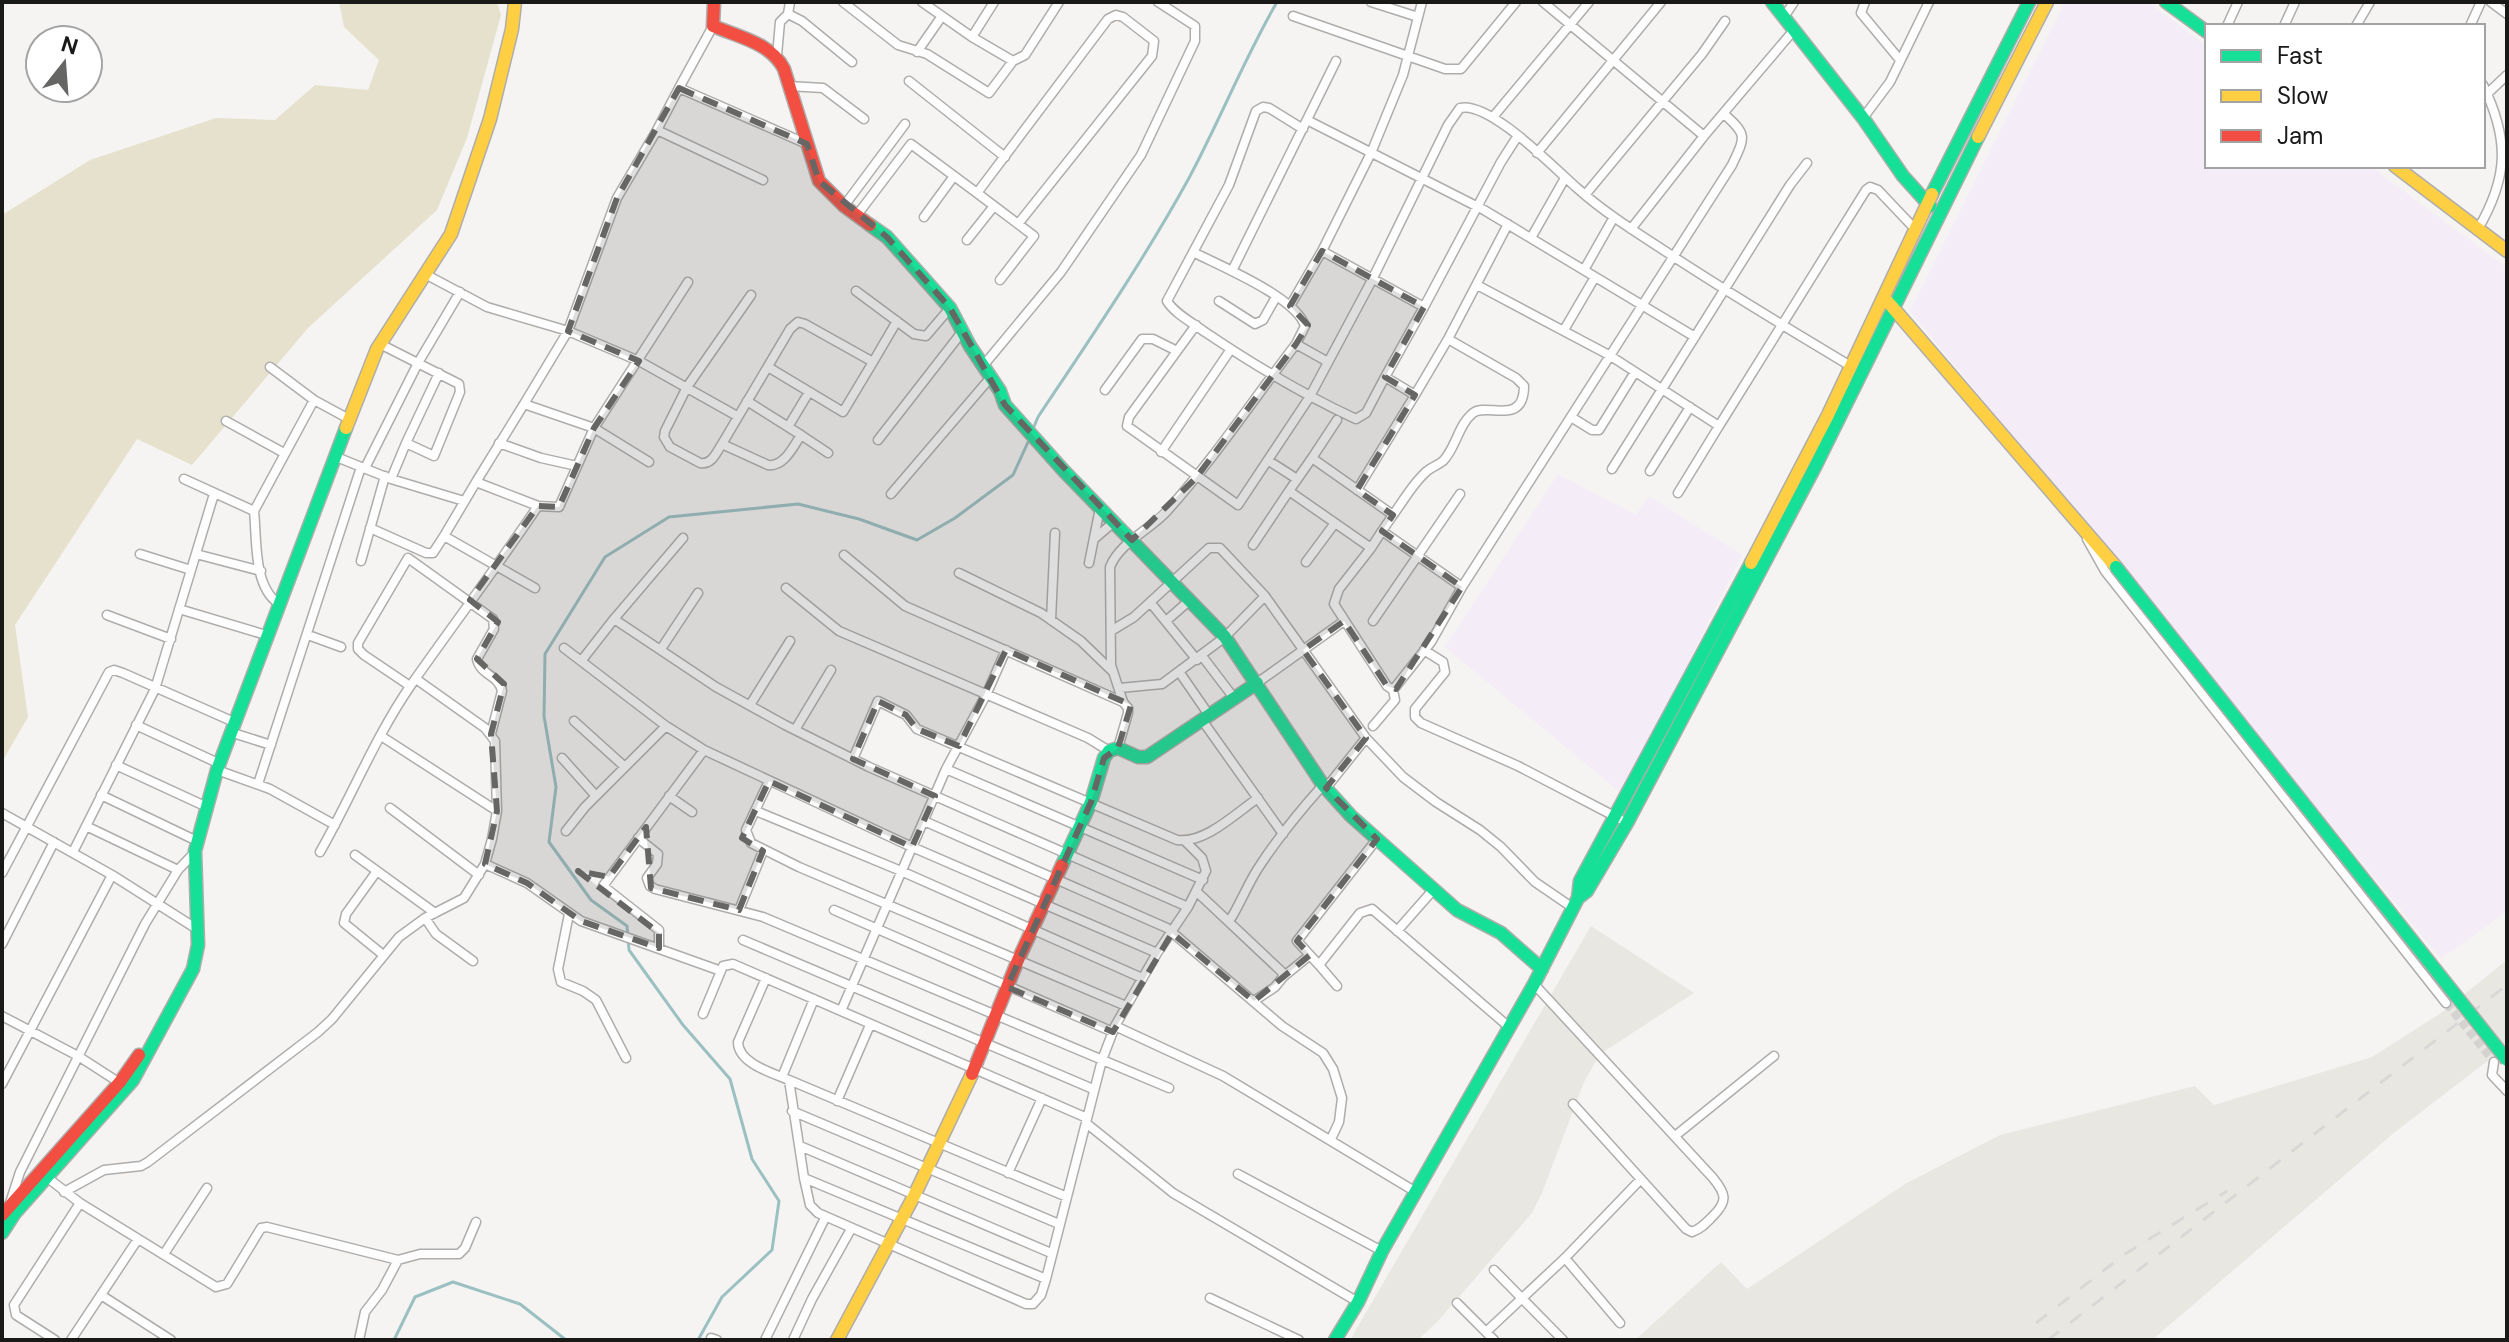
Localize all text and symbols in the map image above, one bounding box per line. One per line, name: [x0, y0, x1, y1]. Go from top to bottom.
north arrow: [24, 24, 104, 104]
legend: [2205, 24, 2485, 168]
text: N: [58, 29, 82, 62]
text: Fast: [2277, 40, 2323, 71]
text: Slow: [2277, 80, 2328, 111]
text: Jam: [2277, 120, 2323, 151]

